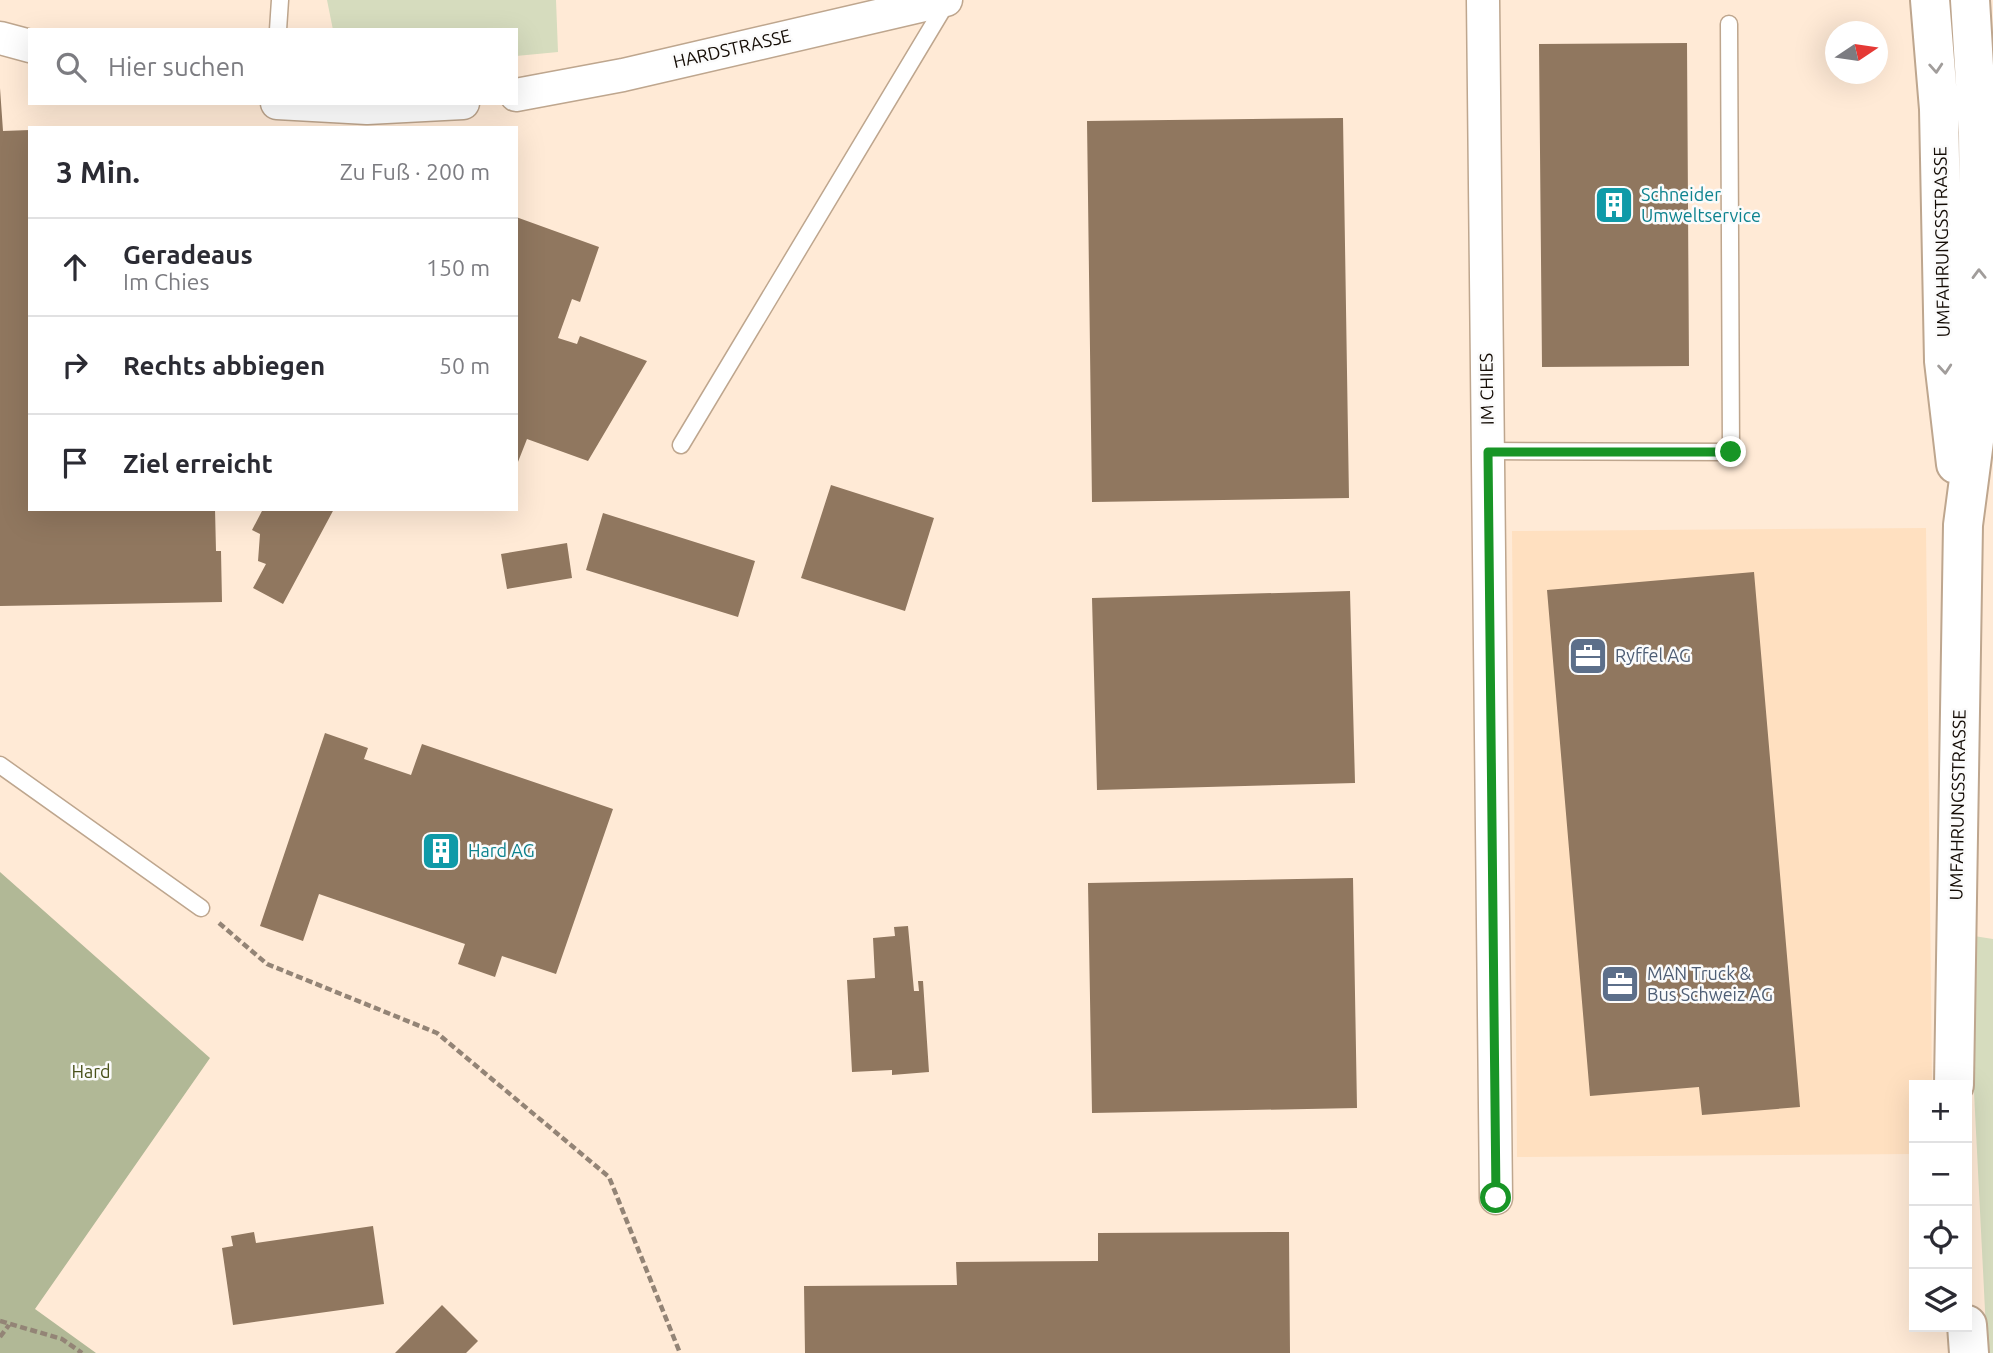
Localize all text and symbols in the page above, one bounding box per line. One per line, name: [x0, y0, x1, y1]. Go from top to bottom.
north arrow: [1825, 21, 1888, 84]
street label: HARDSTRASSE: [671, 25, 793, 71]
search box: [28, 28, 518, 105]
icon: search: [52, 48, 90, 86]
text: Hier suchen: [108, 52, 245, 81]
one-way arrow: [1928, 63, 1943, 74]
street label: UMFAHRUNGSSTRASSE: [1929, 146, 1953, 338]
text: 3 Min.: [56, 155, 140, 189]
text: Zu Fuß · 200 m: [340, 159, 490, 184]
building icon: Schneider Umweltservice: [1593, 184, 1635, 226]
place label: Schneider Umweltservice: [1641, 184, 1761, 225]
text: Geradeaus: [123, 240, 253, 269]
icon: ahead: [56, 248, 94, 286]
text: 150 m: [426, 255, 490, 280]
one-way arrow: [1972, 268, 1987, 279]
text: Im Chies: [123, 269, 210, 294]
icon: right: [56, 346, 94, 384]
text: Rechts abbiegen: [123, 351, 325, 380]
text: 50 m: [439, 353, 490, 378]
street label: IM CHIES: [1475, 353, 1497, 425]
one-way arrow: [1938, 363, 1953, 375]
route end: [1715, 436, 1746, 467]
icon: arrive: [56, 444, 94, 482]
text: Ziel erreicht: [123, 449, 273, 478]
office icon: Ryffel AG: [1567, 635, 1609, 677]
place label: Ryffel AG: [1615, 645, 1691, 665]
street label: UMFAHRUNGSSTRASSE: [1945, 709, 1969, 901]
building icon: Hard AG: [420, 830, 462, 872]
place label: Hard AG: [468, 840, 535, 860]
office icon: MAN Truck & Bus Schweiz AG: [1599, 963, 1641, 1005]
place label: MAN Truck & Bus Schweiz AG: [1647, 963, 1773, 1004]
park label: Hard: [71, 1061, 111, 1081]
map controls: [1909, 1080, 1972, 1332]
button: +: [1909, 1080, 1972, 1143]
button: −: [1909, 1143, 1972, 1206]
route start: [1480, 1182, 1511, 1213]
button: locate: [1909, 1206, 1972, 1269]
button: layers: [1909, 1269, 1972, 1332]

